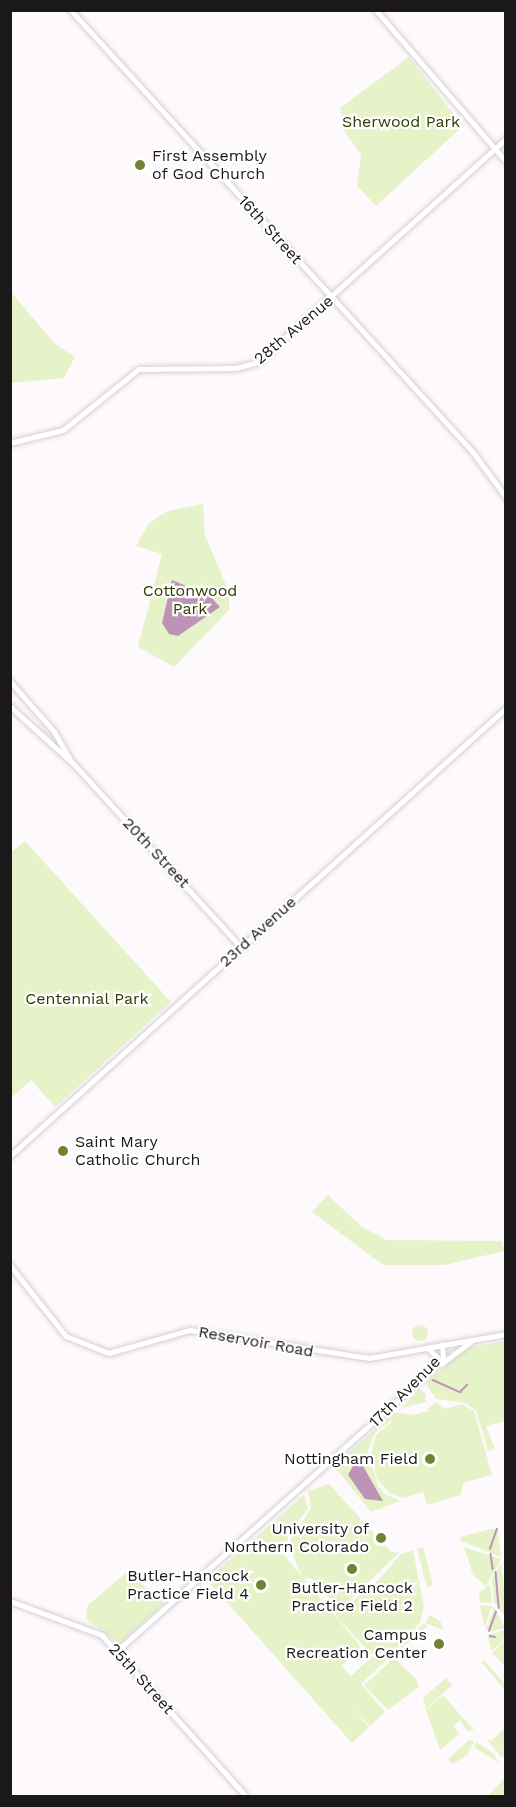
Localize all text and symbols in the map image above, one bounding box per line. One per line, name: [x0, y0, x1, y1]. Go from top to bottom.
park label: Sherwood Park: [342, 112, 460, 132]
place label: First Assembly of God Church: [152, 146, 267, 184]
marker: First Assembly of God Church: [133, 158, 147, 172]
street label: 16th Street: [234, 192, 306, 268]
street label: 28th Avenue: [250, 291, 338, 369]
park label: Cottonwood Park: [143, 581, 237, 619]
street label: 20th Street: [118, 814, 194, 892]
street label: 23rd Avenue: [216, 892, 300, 972]
park label: Centennial Park: [25, 989, 149, 1009]
place label: Saint Mary Catholic Church: [75, 1132, 200, 1170]
marker: Saint Mary Catholic Church: [56, 1144, 70, 1158]
street label: Reservoir Road: [197, 1322, 315, 1362]
street label: 17th Avenue: [365, 1352, 445, 1432]
place label: Nottingham Field: [284, 1449, 418, 1469]
marker: Nottingham Field: [423, 1452, 437, 1466]
place label: University of Northern Colorado: [224, 1519, 369, 1557]
marker: University of Northern Colorado: [374, 1531, 388, 1545]
marker: Butler-Hancock Practice Field 2: [345, 1562, 359, 1576]
place label: Butler-Hancock Practice Field 4: [127, 1566, 249, 1604]
marker: Butler-Hancock Practice Field 4: [254, 1578, 268, 1592]
place label: Butler-Hancock Practice Field 2: [291, 1578, 413, 1616]
place label: Campus Recreation Center: [286, 1625, 427, 1663]
marker: Campus Recreation Center: [432, 1637, 446, 1651]
street label: 25th Street: [104, 1640, 178, 1718]

